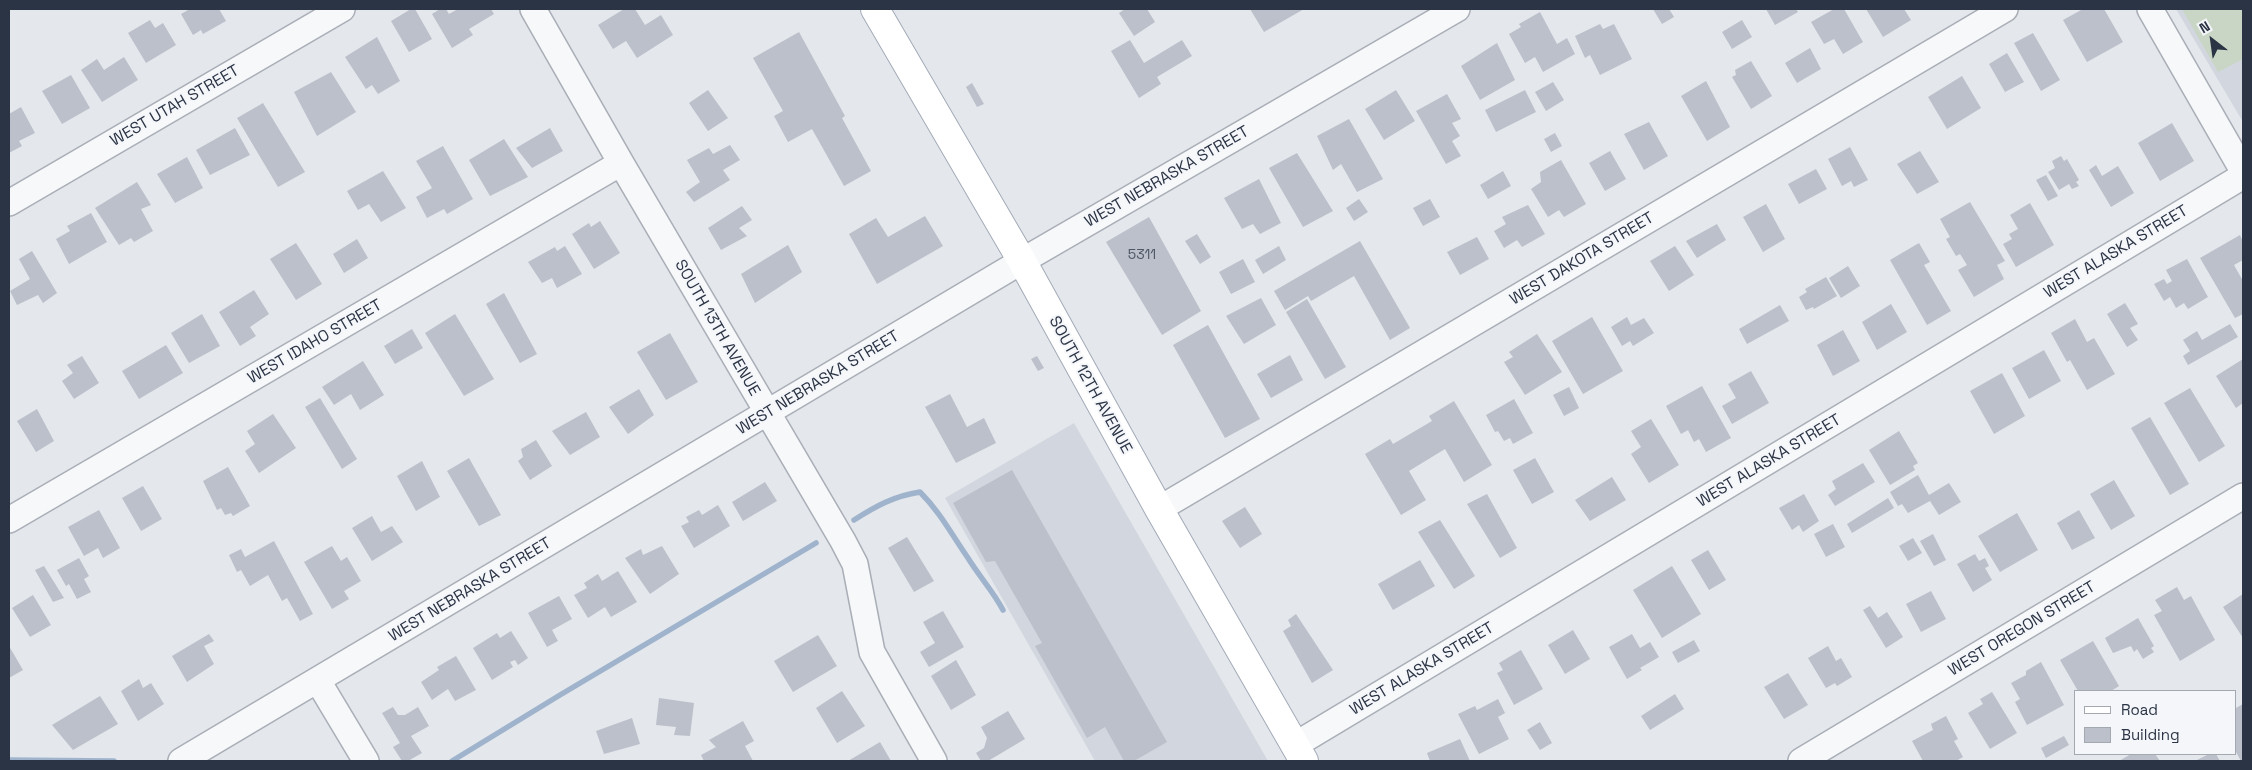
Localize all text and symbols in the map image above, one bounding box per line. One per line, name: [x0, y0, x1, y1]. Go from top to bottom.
north arrow: [2187, 15, 2237, 65]
text: N: [2196, 17, 2213, 37]
street label: WEST UTAH STREET: [107, 61, 243, 151]
street label: WEST NEBRASKA STREET: [1082, 122, 1252, 232]
street label: WEST ALASKA STREET: [2040, 201, 2192, 303]
street label: WEST DAKOTA STREET: [1507, 208, 1657, 310]
house number: 5311: [1128, 247, 1156, 263]
street label: SOUTH 13TH AVENUE: [670, 257, 764, 399]
street label: WEST IDAHO STREET: [244, 296, 386, 388]
street label: SOUTH 12TH AVENUE: [1044, 313, 1136, 457]
street label: WEST NEBRASKA STREET: [733, 327, 903, 439]
street label: WEST ALASKA STREET: [1693, 410, 1845, 512]
street label: WEST NEBRASKA STREET: [385, 534, 555, 646]
street label: WEST OREGON STREET: [1945, 578, 2099, 680]
street label: WEST ALASKA STREET: [1346, 618, 1498, 720]
legend: [2074, 690, 2237, 755]
text: Road: [2121, 700, 2158, 719]
text: Building: [2121, 725, 2180, 744]

